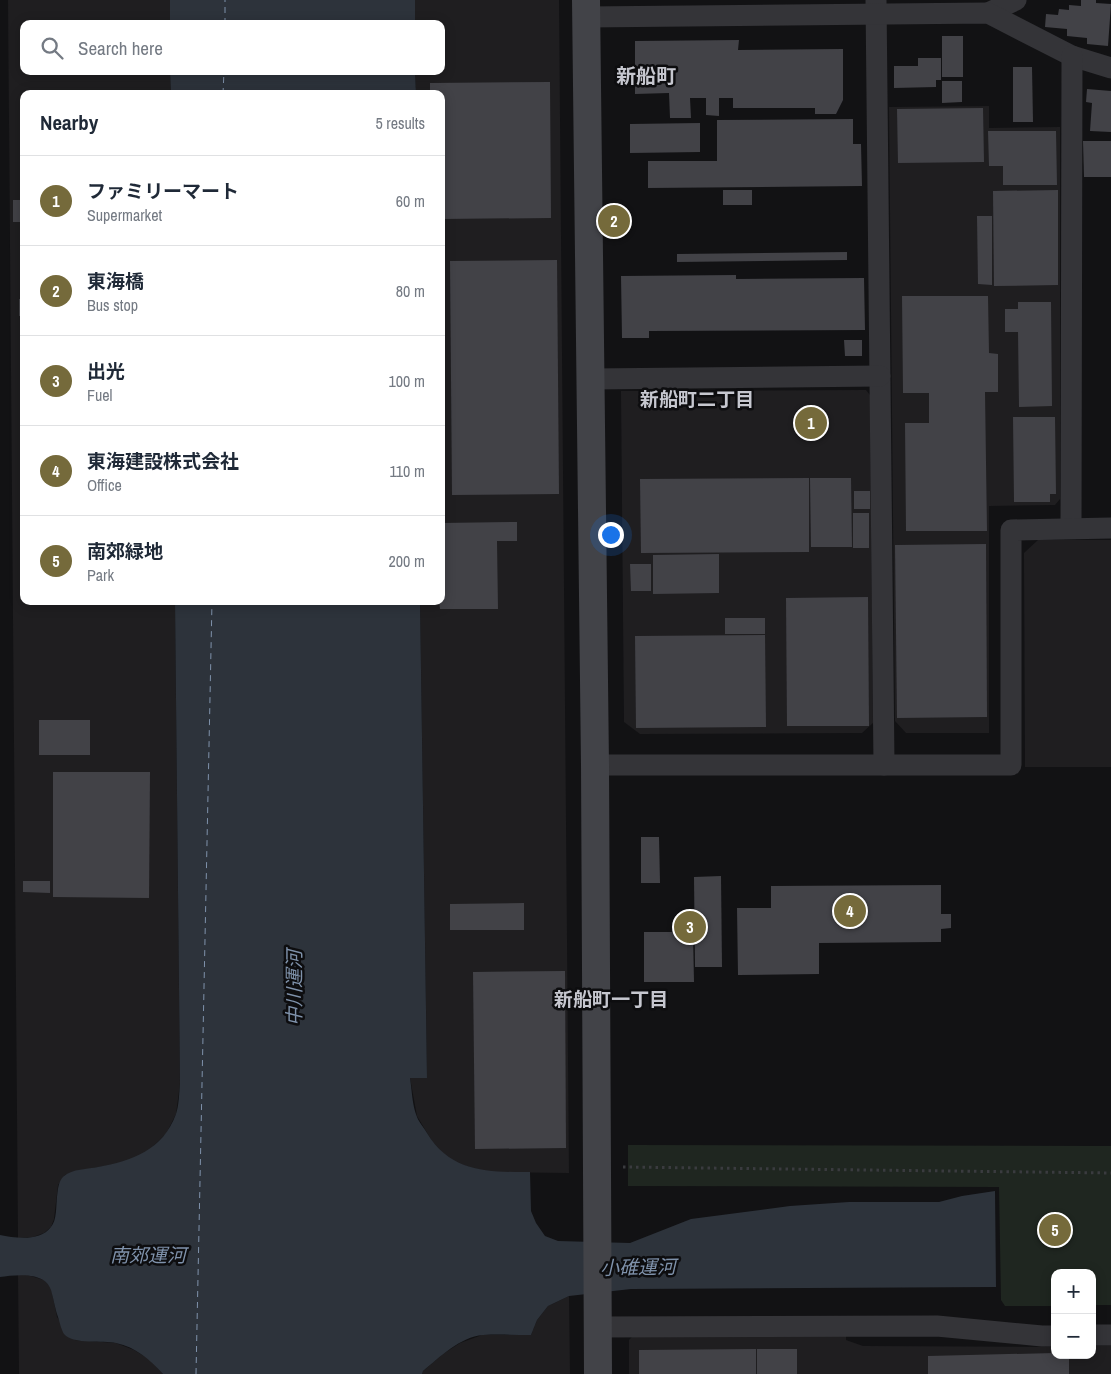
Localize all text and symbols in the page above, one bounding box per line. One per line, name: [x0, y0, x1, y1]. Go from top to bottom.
search box: [20, 20, 445, 75]
icon: search: [38, 34, 66, 62]
text: Search here: [78, 35, 163, 61]
district label: 新船町: [616, 62, 676, 89]
text: Nearby: [40, 108, 98, 137]
text: 5 results: [375, 112, 425, 134]
text: ファミリーマート: [87, 178, 239, 204]
text: 1: [52, 190, 60, 212]
text: 60 m: [396, 190, 425, 212]
pin: 2: [598, 202, 630, 240]
text: Supermarket: [87, 204, 162, 226]
text: 東海橋: [87, 268, 144, 294]
text: 2: [52, 280, 60, 302]
text: 80 m: [396, 280, 425, 302]
text: Bus stop: [87, 294, 138, 316]
text: 出光: [87, 358, 125, 384]
text: 3: [52, 370, 60, 392]
text: 100 m: [389, 370, 425, 392]
text: Fuel: [87, 384, 113, 406]
district label: 新船町二丁目: [640, 386, 754, 412]
pin: 1: [795, 404, 827, 442]
text: 東海建設株式会社: [87, 448, 239, 474]
text: 4: [52, 460, 60, 482]
text: 110 m: [389, 460, 425, 482]
text: Office: [87, 474, 122, 496]
your location: [598, 522, 624, 548]
text: 南郊緑地: [87, 538, 163, 564]
text: 5: [52, 550, 60, 572]
text: 200 m: [389, 550, 425, 572]
text: Park: [87, 564, 114, 586]
pin: 4: [834, 892, 866, 930]
pin: 3: [674, 908, 706, 946]
water label: 中川運河: [281, 946, 307, 1026]
district label: 新船町一丁目: [554, 986, 668, 1012]
pin: 5: [1039, 1211, 1071, 1249]
water label: 南郊運河: [110, 1242, 190, 1268]
water label: 小碓運河: [600, 1253, 680, 1281]
map controls: [1051, 1269, 1096, 1359]
button: +: [1051, 1269, 1096, 1314]
button: −: [1051, 1314, 1096, 1359]

